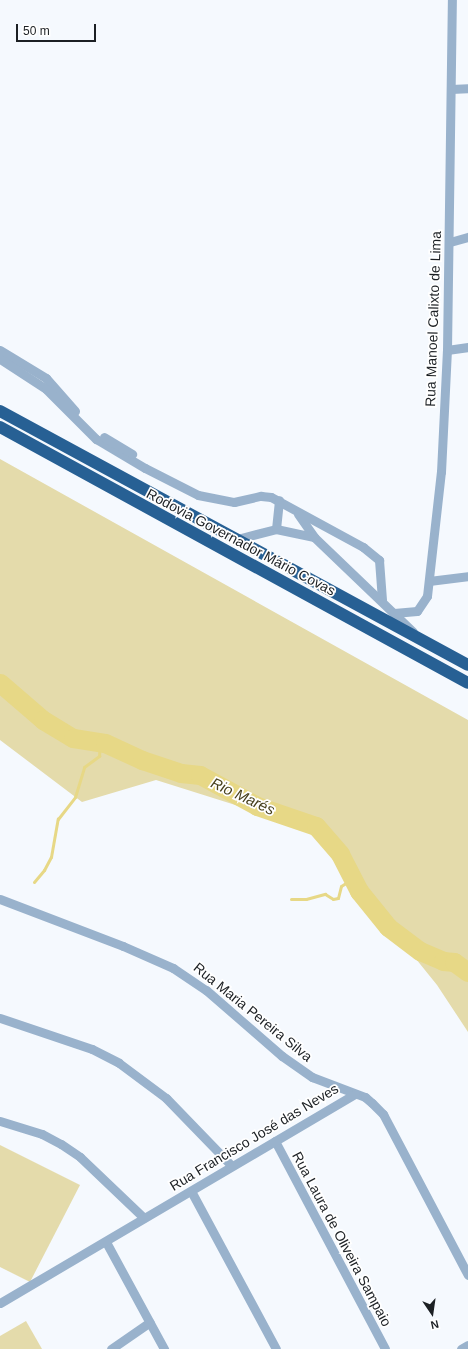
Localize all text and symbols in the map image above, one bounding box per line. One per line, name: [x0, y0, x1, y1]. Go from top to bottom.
scale bar: [18, 16, 98, 42]
text: 50 m: [23, 24, 50, 38]
street label: Rua Manoel Calixto de Lima: [422, 231, 444, 407]
street label: Rodovia Governador Mário Covas: [144, 485, 338, 599]
water label: Rio Marés: [208, 773, 278, 819]
street label: Rua Maria Pereira Silva: [190, 959, 316, 1065]
street label: Rua Francisco José das Neves: [167, 1080, 341, 1194]
street label: Rua Laura de Oliveira Sampaio: [289, 1149, 395, 1329]
north arrow: [412, 1293, 452, 1333]
text: N: [429, 1318, 440, 1331]

